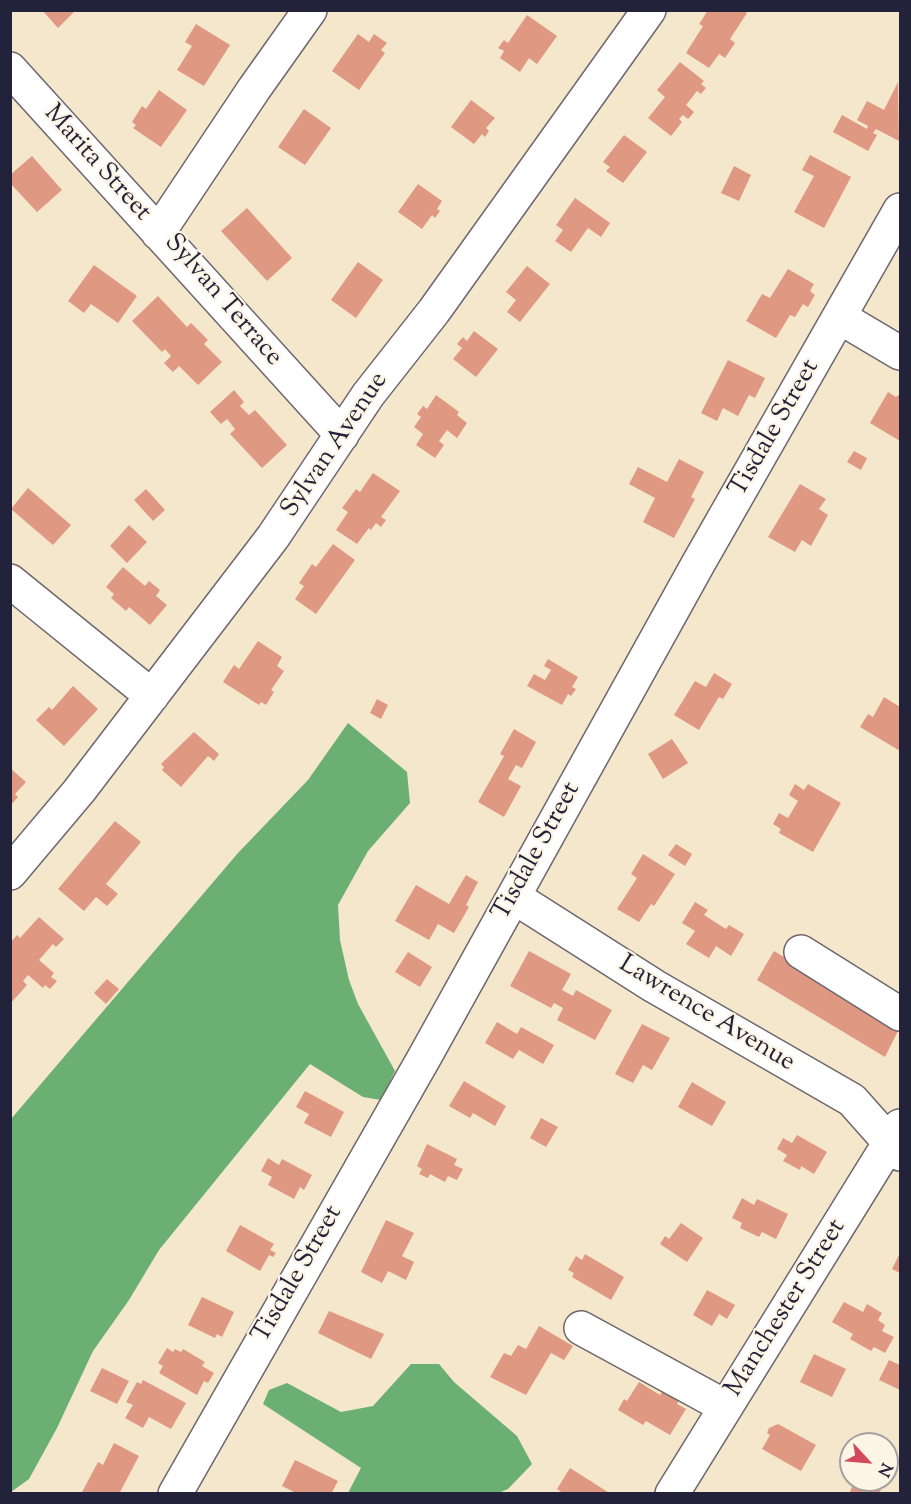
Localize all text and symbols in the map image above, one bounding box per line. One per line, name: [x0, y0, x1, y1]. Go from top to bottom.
street label: Marita Street: [36, 99, 156, 229]
street label: Sylvan Terrace: [156, 229, 288, 373]
street label: Tisdale Street: [724, 355, 828, 503]
street label: Sylvan Avenue: [276, 367, 396, 525]
street label: Tisdale Street: [487, 778, 589, 926]
street label: Lawrence Avenue: [612, 950, 800, 1080]
street label: Tisdale Street: [247, 1201, 351, 1349]
street label: Manchester Street: [720, 1214, 854, 1404]
north arrow: [839, 1432, 899, 1492]
text: N: [871, 1458, 897, 1480]

